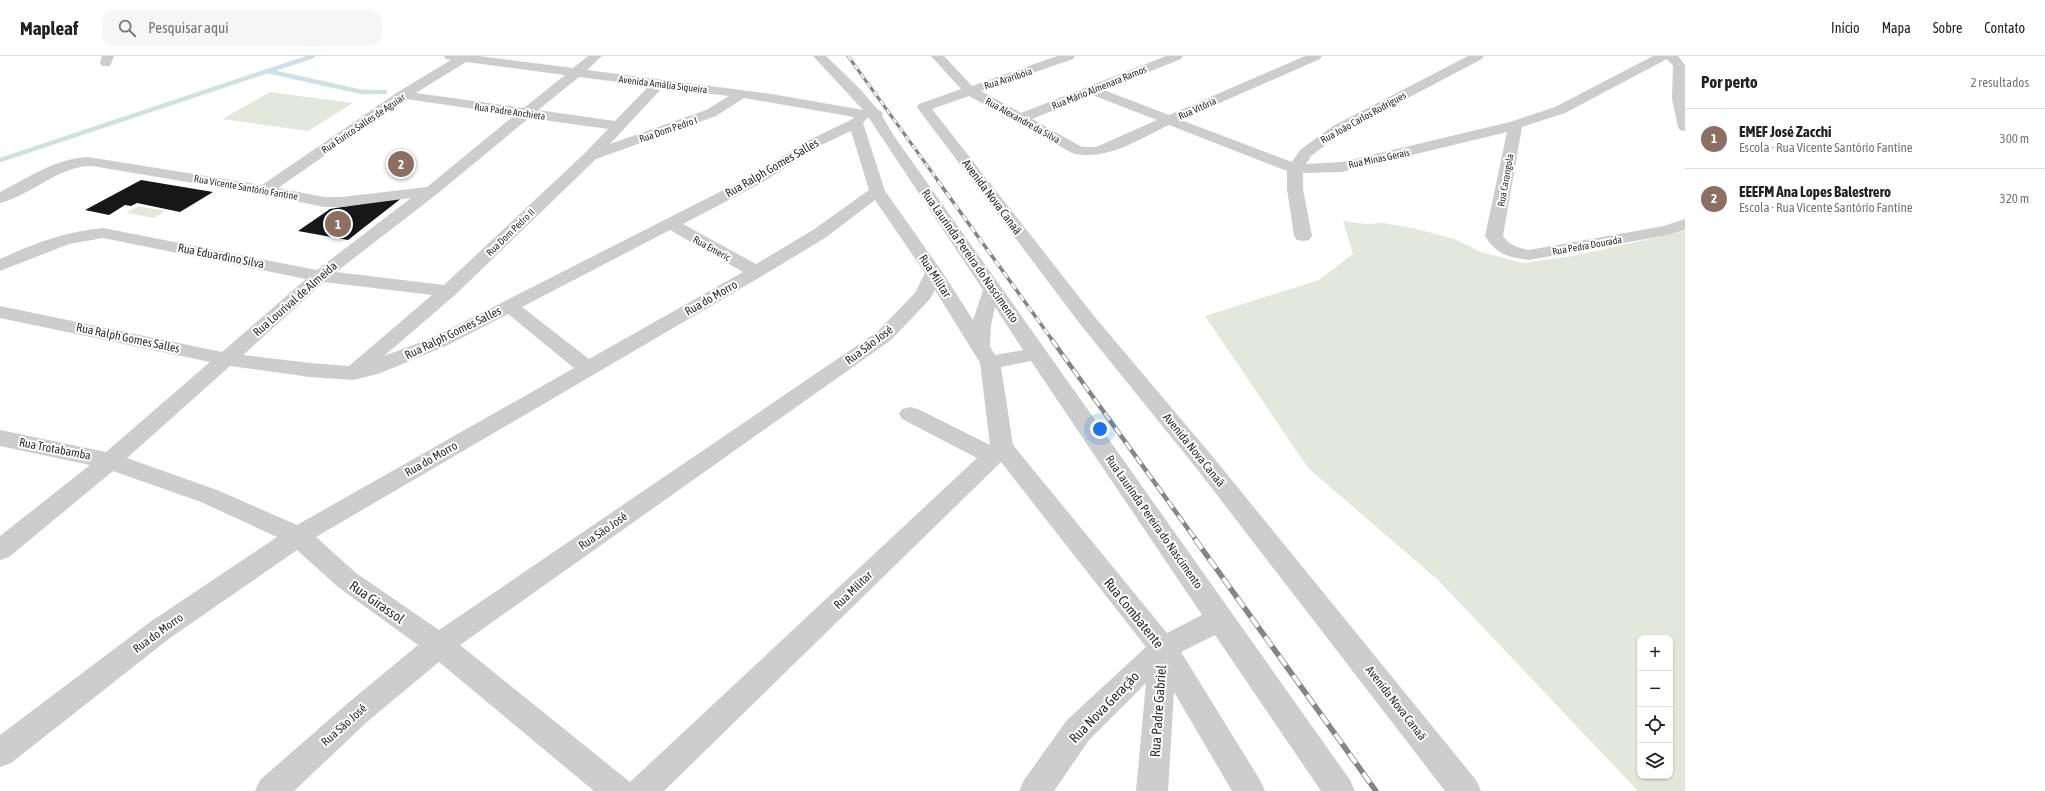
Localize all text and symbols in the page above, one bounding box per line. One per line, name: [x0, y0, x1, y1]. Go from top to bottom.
search box: [102, 10, 382, 46]
text: Mapleaf: [20, 17, 78, 39]
icon: search: [116, 17, 138, 39]
text: Pesquisar aqui: [148, 19, 229, 36]
text: Início: [1831, 20, 1860, 36]
text: Mapa: [1882, 20, 1911, 36]
text: Sobre: [1933, 20, 1962, 36]
text: Contato: [1984, 20, 2025, 36]
street label: Rua Mário Almenara Ramos: [1050, 63, 1149, 112]
street label: Rua Araribóia: [983, 65, 1034, 91]
text: Por perto: [1701, 72, 1758, 92]
street label: Avenida Amália Siqueira: [618, 74, 708, 95]
text: 2 resultados: [1970, 75, 2029, 90]
street label: Rua João Carlos Rodrigues: [1319, 89, 1408, 145]
street label: Rua Eurico Salles de Aguiar: [320, 91, 408, 155]
street label: Rua Alexandre da Silva: [984, 95, 1062, 146]
street label: Rua Vitória: [1176, 95, 1218, 122]
street label: Rua Padre Anchieta: [474, 101, 546, 122]
street label: Rua Dom Pedro I: [638, 114, 698, 144]
text: EMEF José Zacchi: [1739, 123, 1832, 140]
text: 1: [1711, 131, 1717, 146]
text: 300 m: [2000, 131, 2029, 146]
street label: Rua Ralph Gomes Salles: [723, 136, 821, 200]
text: Escola · Rua Vicente Santório Fantine: [1739, 140, 1913, 155]
street label: Rua Minas Gerais: [1347, 147, 1411, 170]
pin: 2: [388, 149, 414, 179]
street label: Rua Carangola: [1495, 153, 1516, 207]
street label: Avenida Nova Canaã: [959, 157, 1025, 237]
street label: Rua Vicente Santório Fantine: [193, 173, 299, 202]
text: EEEFM Ana Lopes Balestrero: [1739, 183, 1891, 200]
street label: Rua Laurinda Pereira do Nascimento: [919, 187, 1022, 326]
text: 2: [1711, 191, 1717, 206]
text: 320 m: [2000, 191, 2029, 206]
text: Escola · Rua Vicente Santório Fantine: [1739, 200, 1913, 215]
street label: Rua Dom Pedro II: [484, 207, 537, 258]
pin: 1: [325, 209, 351, 239]
street label: Rua Emeric: [691, 234, 733, 263]
street label: Rua Pedra Dourada: [1551, 234, 1623, 257]
street label: Rua Eduardino Silva: [177, 241, 265, 271]
street label: Rua Militar: [916, 252, 954, 300]
street label: Rua Lourival de Almeida: [250, 259, 340, 339]
street label: Rua do Morro: [682, 277, 740, 319]
street label: Rua Ralph Gomes Salles: [403, 304, 503, 362]
street label: Rua Ralph Gomes Salles: [75, 320, 181, 356]
street label: Rua São José: [842, 323, 896, 367]
street label: Avenida Nova Canaã: [1160, 411, 1228, 489]
your location: [1090, 419, 1110, 439]
street label: Rua Trotabamba: [18, 435, 92, 463]
street label: Rua do Morro: [402, 438, 460, 480]
street label: Rua Laurinda Pereira do Nascimento: [1103, 453, 1206, 592]
street label: Rua São José: [576, 509, 630, 553]
street label: Rua Militar: [831, 568, 876, 612]
street label: Rua Combatente: [1101, 575, 1167, 651]
street label: Rua Girassol: [346, 577, 408, 627]
street label: Rua do Morro: [130, 610, 186, 656]
map controls: [1637, 635, 1673, 779]
button: +: [1637, 635, 1673, 671]
street label: Avenida Nova Canaã: [1363, 663, 1429, 743]
street label: Rua Padre Gabriel: [1147, 664, 1169, 758]
street label: Rua Nova Geração: [1066, 668, 1142, 746]
button: −: [1637, 671, 1673, 707]
street label: Rua São José: [318, 701, 370, 749]
button: locate: [1637, 707, 1673, 743]
button: layers: [1637, 743, 1673, 779]

